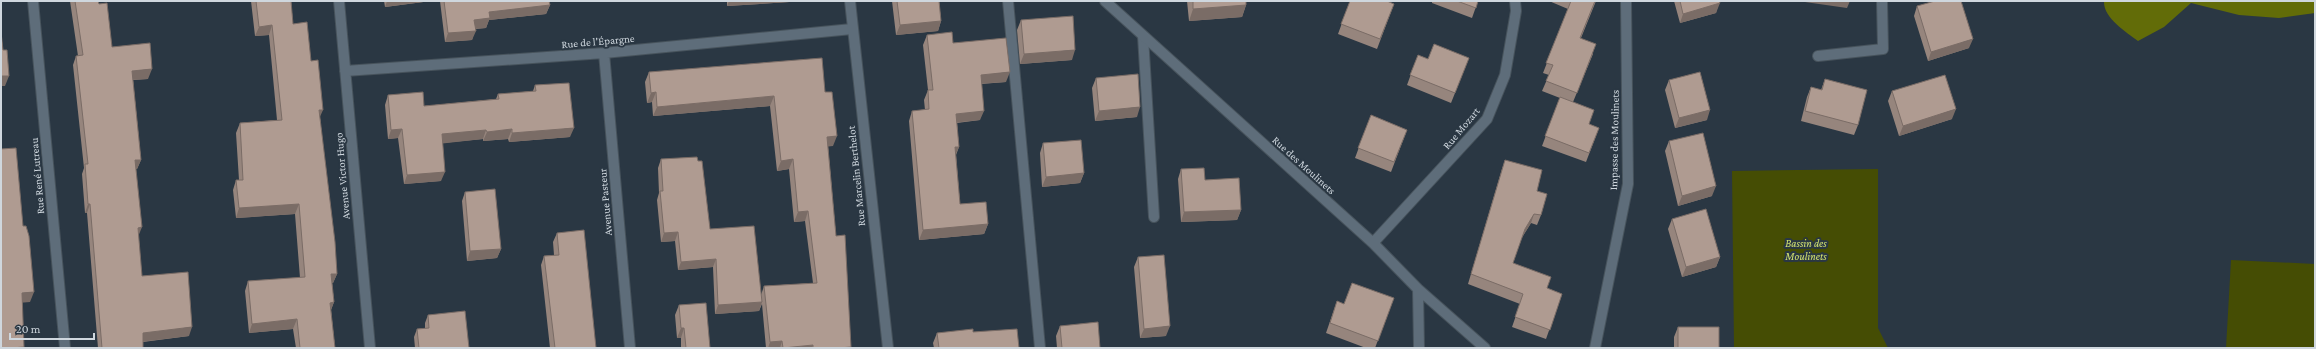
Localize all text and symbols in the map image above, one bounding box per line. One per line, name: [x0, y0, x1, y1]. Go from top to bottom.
street label: Rue de l'Épargne: [561, 32, 635, 51]
street label: Impasse des Moulinets: [1607, 90, 1622, 190]
street label: Rue Mozart: [1440, 104, 1482, 151]
street label: Rue Marcelin Berthelot: [845, 125, 867, 227]
street label: Avenue Victor Hugo: [332, 132, 353, 220]
street label: Rue des Moulinets: [1270, 134, 1338, 196]
street label: Rue René Lutreau: [28, 137, 46, 215]
street label: Avenue Pasteur: [596, 168, 614, 236]
park label: Bassin des Moulinets: [1784, 237, 1827, 262]
scale bar: [10, 315, 94, 341]
text: 20 m: [16, 322, 41, 336]

